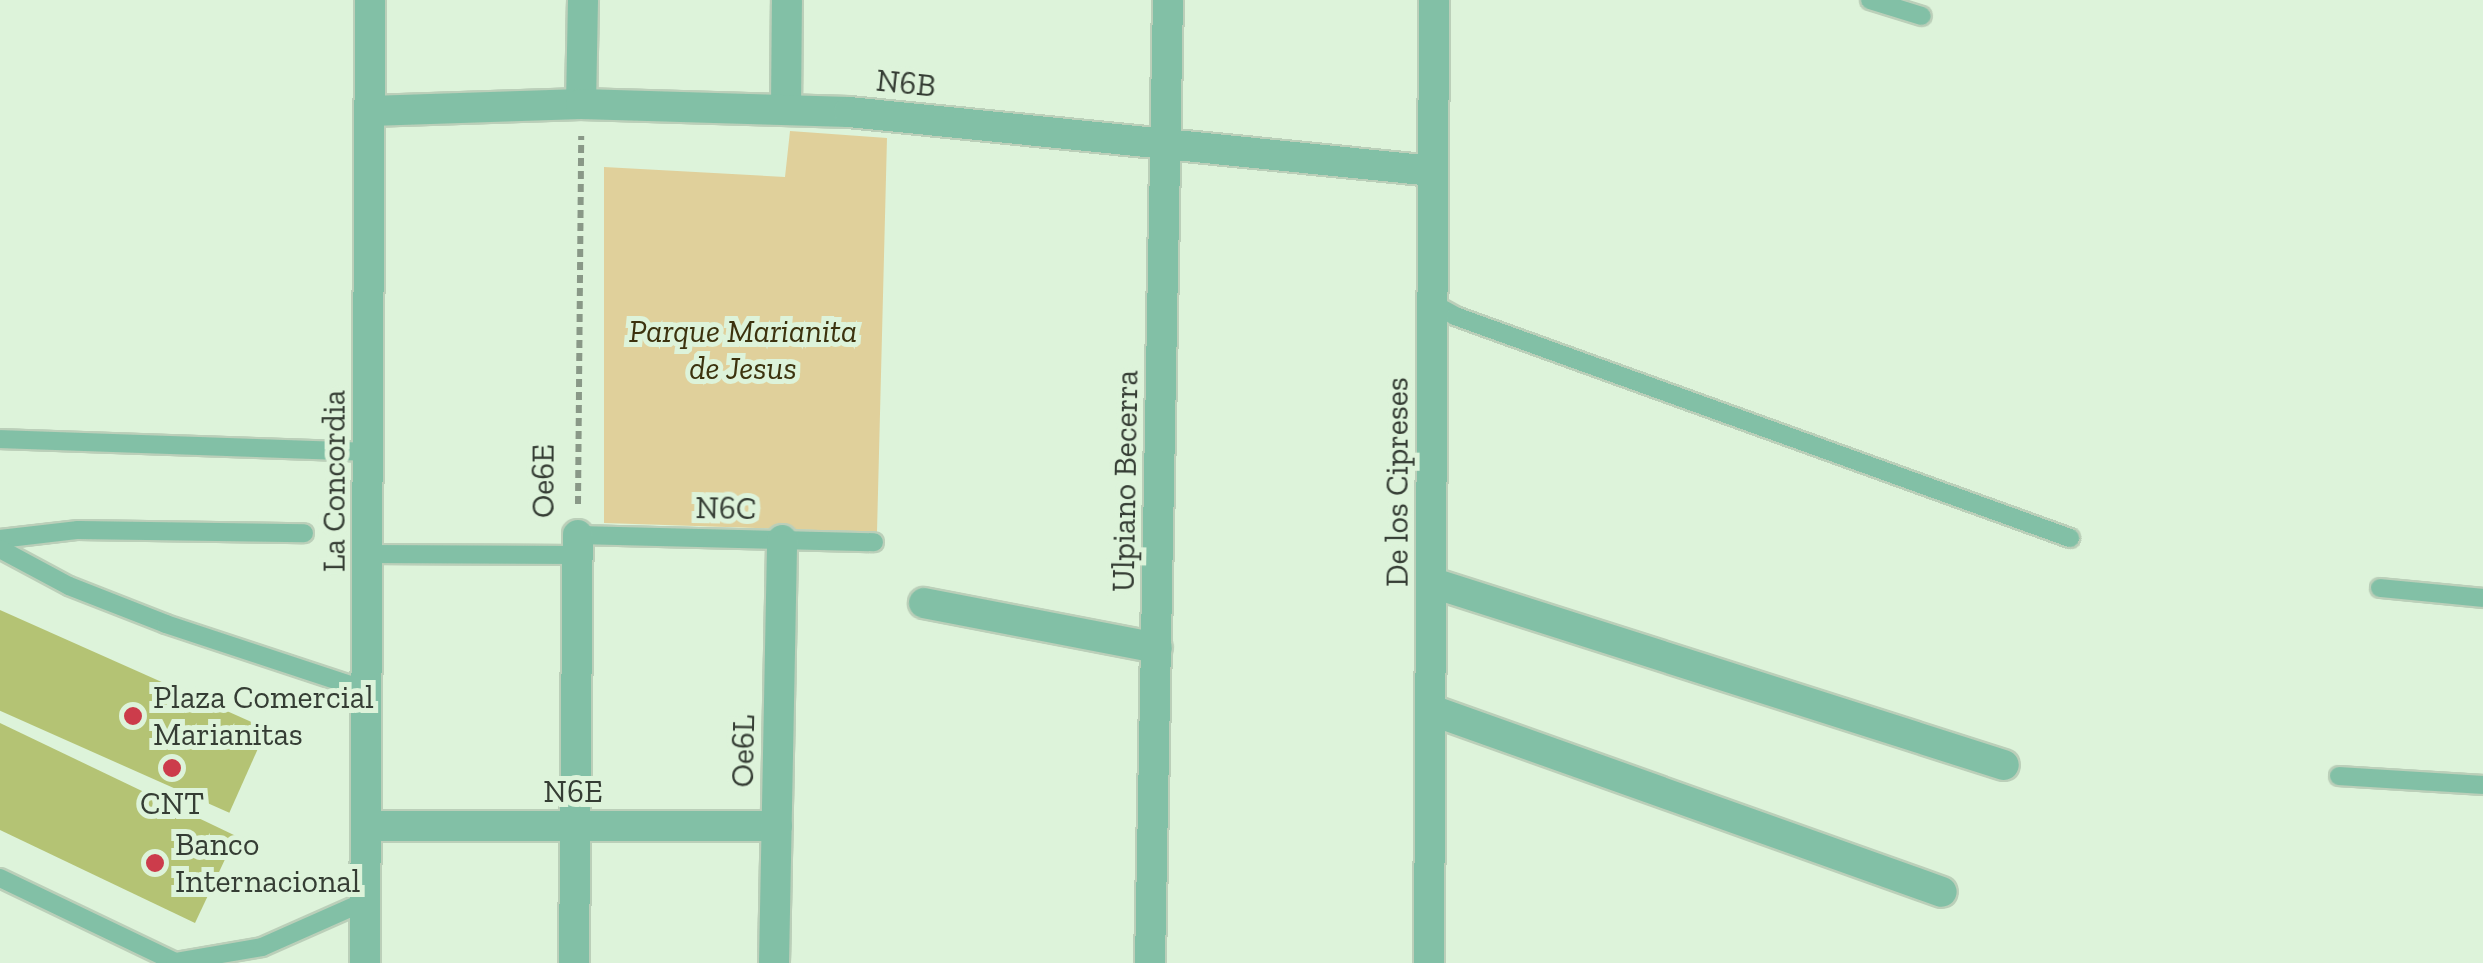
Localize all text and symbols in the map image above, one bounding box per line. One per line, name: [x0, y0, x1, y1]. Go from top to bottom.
street label: N6B: [874, 61, 938, 105]
park label: Parque Marianita de Jesus: [629, 313, 857, 388]
street label: Ulpiano Becerra: [1104, 370, 1146, 592]
street label: De los Cipreses: [1378, 377, 1416, 587]
street label: La Concordia: [315, 390, 353, 572]
street label: Oe6E: [524, 444, 562, 518]
street label: N6C: [695, 488, 757, 528]
place label: Plaza Comercial Marianitas: [153, 679, 374, 754]
marker: Plaza Comercial Marianitas: [122, 705, 144, 727]
street label: Oe6L: [723, 714, 763, 788]
marker: CNT: [161, 757, 183, 779]
street label: N6E: [543, 772, 603, 810]
place label: CNT: [140, 784, 204, 822]
place label: Banco Internacional: [175, 826, 360, 901]
marker: Banco Internacional: [144, 852, 166, 874]

